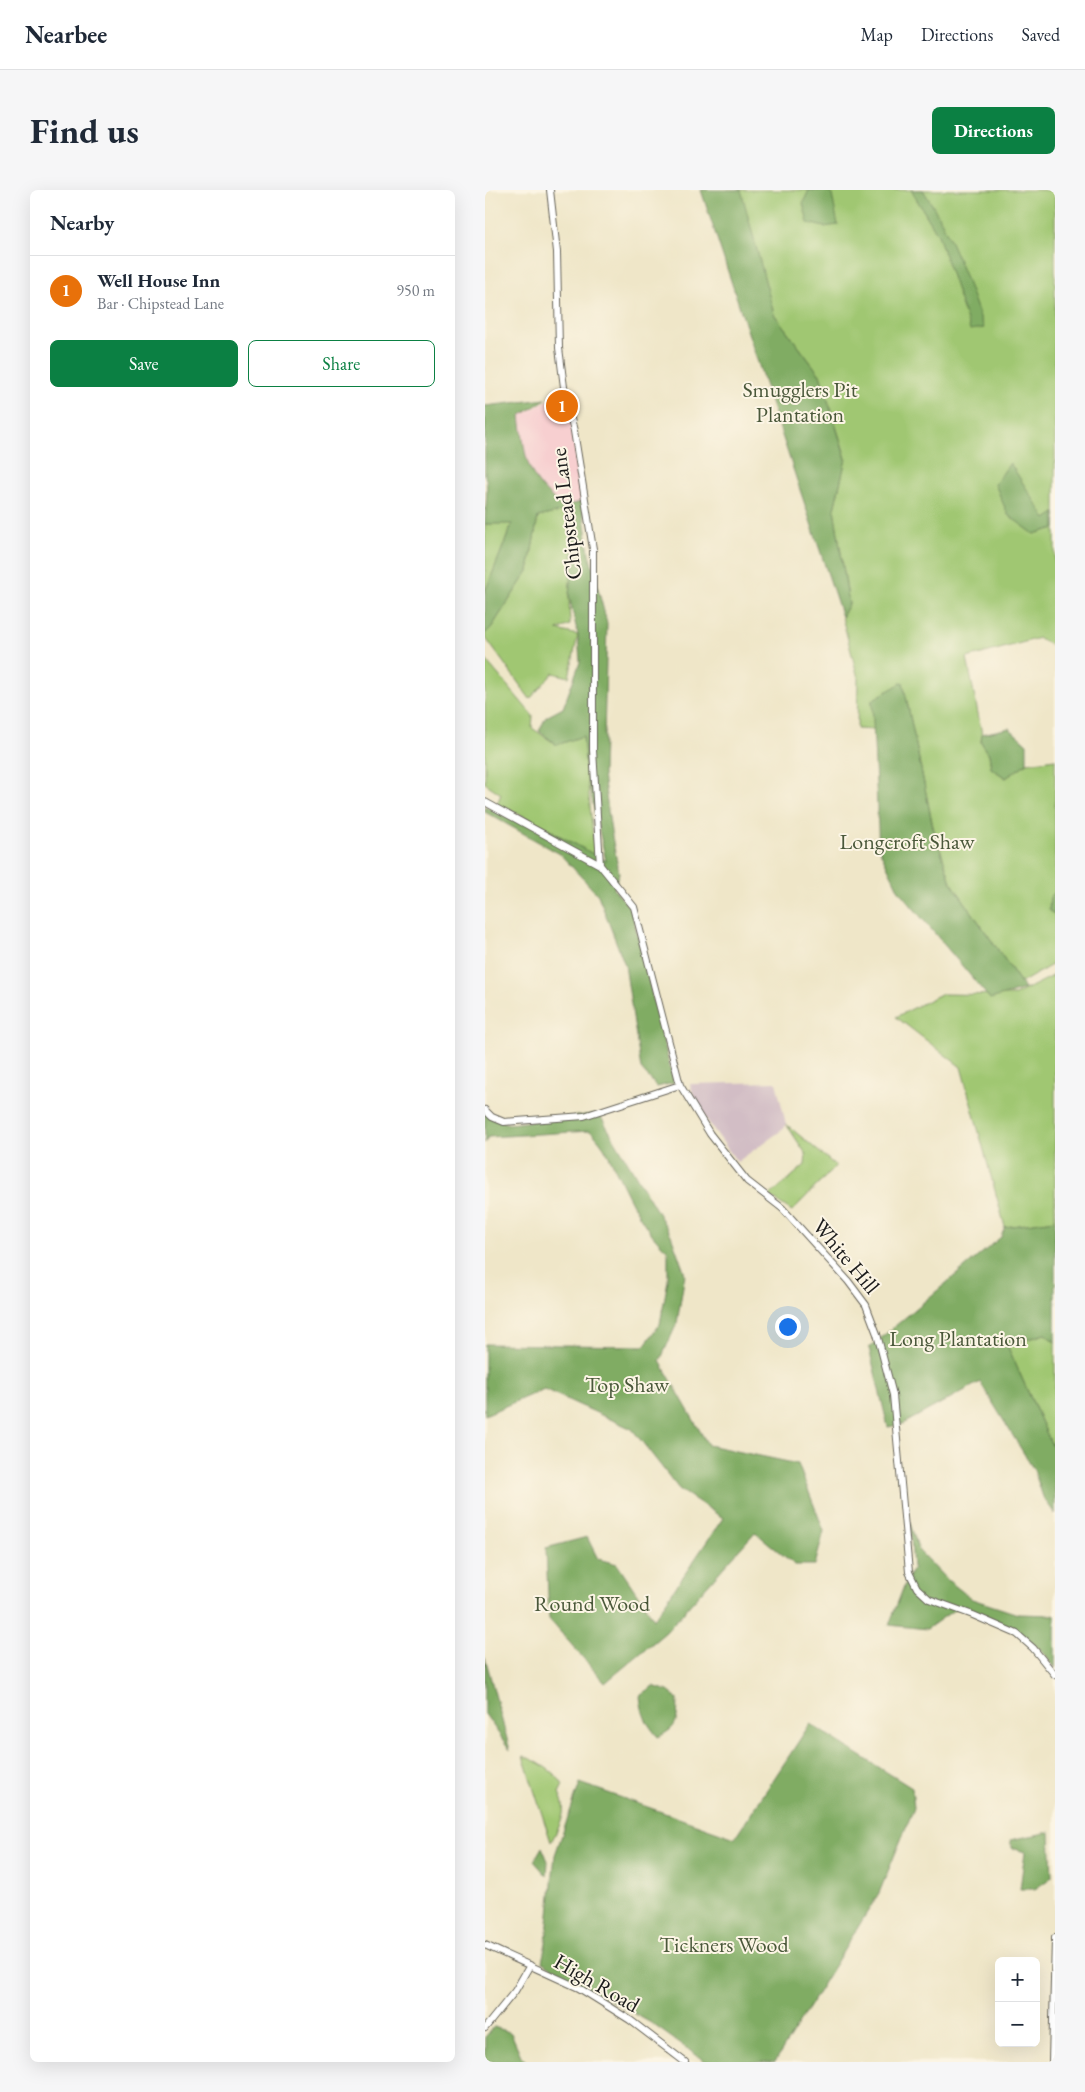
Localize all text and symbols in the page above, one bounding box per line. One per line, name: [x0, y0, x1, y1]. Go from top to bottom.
text: Nearbee: [25, 19, 107, 50]
text: Map: [861, 23, 893, 46]
text: Directions: [921, 23, 993, 46]
text: Saved: [1021, 23, 1060, 46]
button: Directions: [932, 107, 1055, 154]
text: Find us: [30, 108, 139, 153]
text: Nearby: [50, 209, 114, 236]
text: Well House Inn: [97, 268, 220, 293]
text: 1: [62, 280, 70, 301]
text: 950 m: [396, 280, 435, 301]
text: Bar · Chipstead Lane: [97, 293, 224, 314]
button: Save: [50, 340, 238, 387]
button: Share: [248, 340, 435, 387]
park label: Smugglers Pit Plantation: [742, 375, 858, 429]
pin: 1: [546, 387, 578, 425]
street label: Chipstead Lane: [543, 446, 588, 582]
park label: Longcroft Shaw: [839, 827, 975, 856]
street label: White Hill: [806, 1212, 886, 1300]
your location: [775, 1314, 801, 1340]
park label: Long Plantation: [889, 1324, 1027, 1353]
park label: Top Shaw: [585, 1370, 670, 1399]
park label: Round Wood: [534, 1589, 651, 1618]
park label: Tickners Wood: [659, 1930, 790, 1959]
street label: High Road: [549, 1947, 646, 2020]
map controls: [995, 1957, 1040, 2047]
button: +: [995, 1957, 1040, 2002]
button: −: [995, 2002, 1040, 2047]

